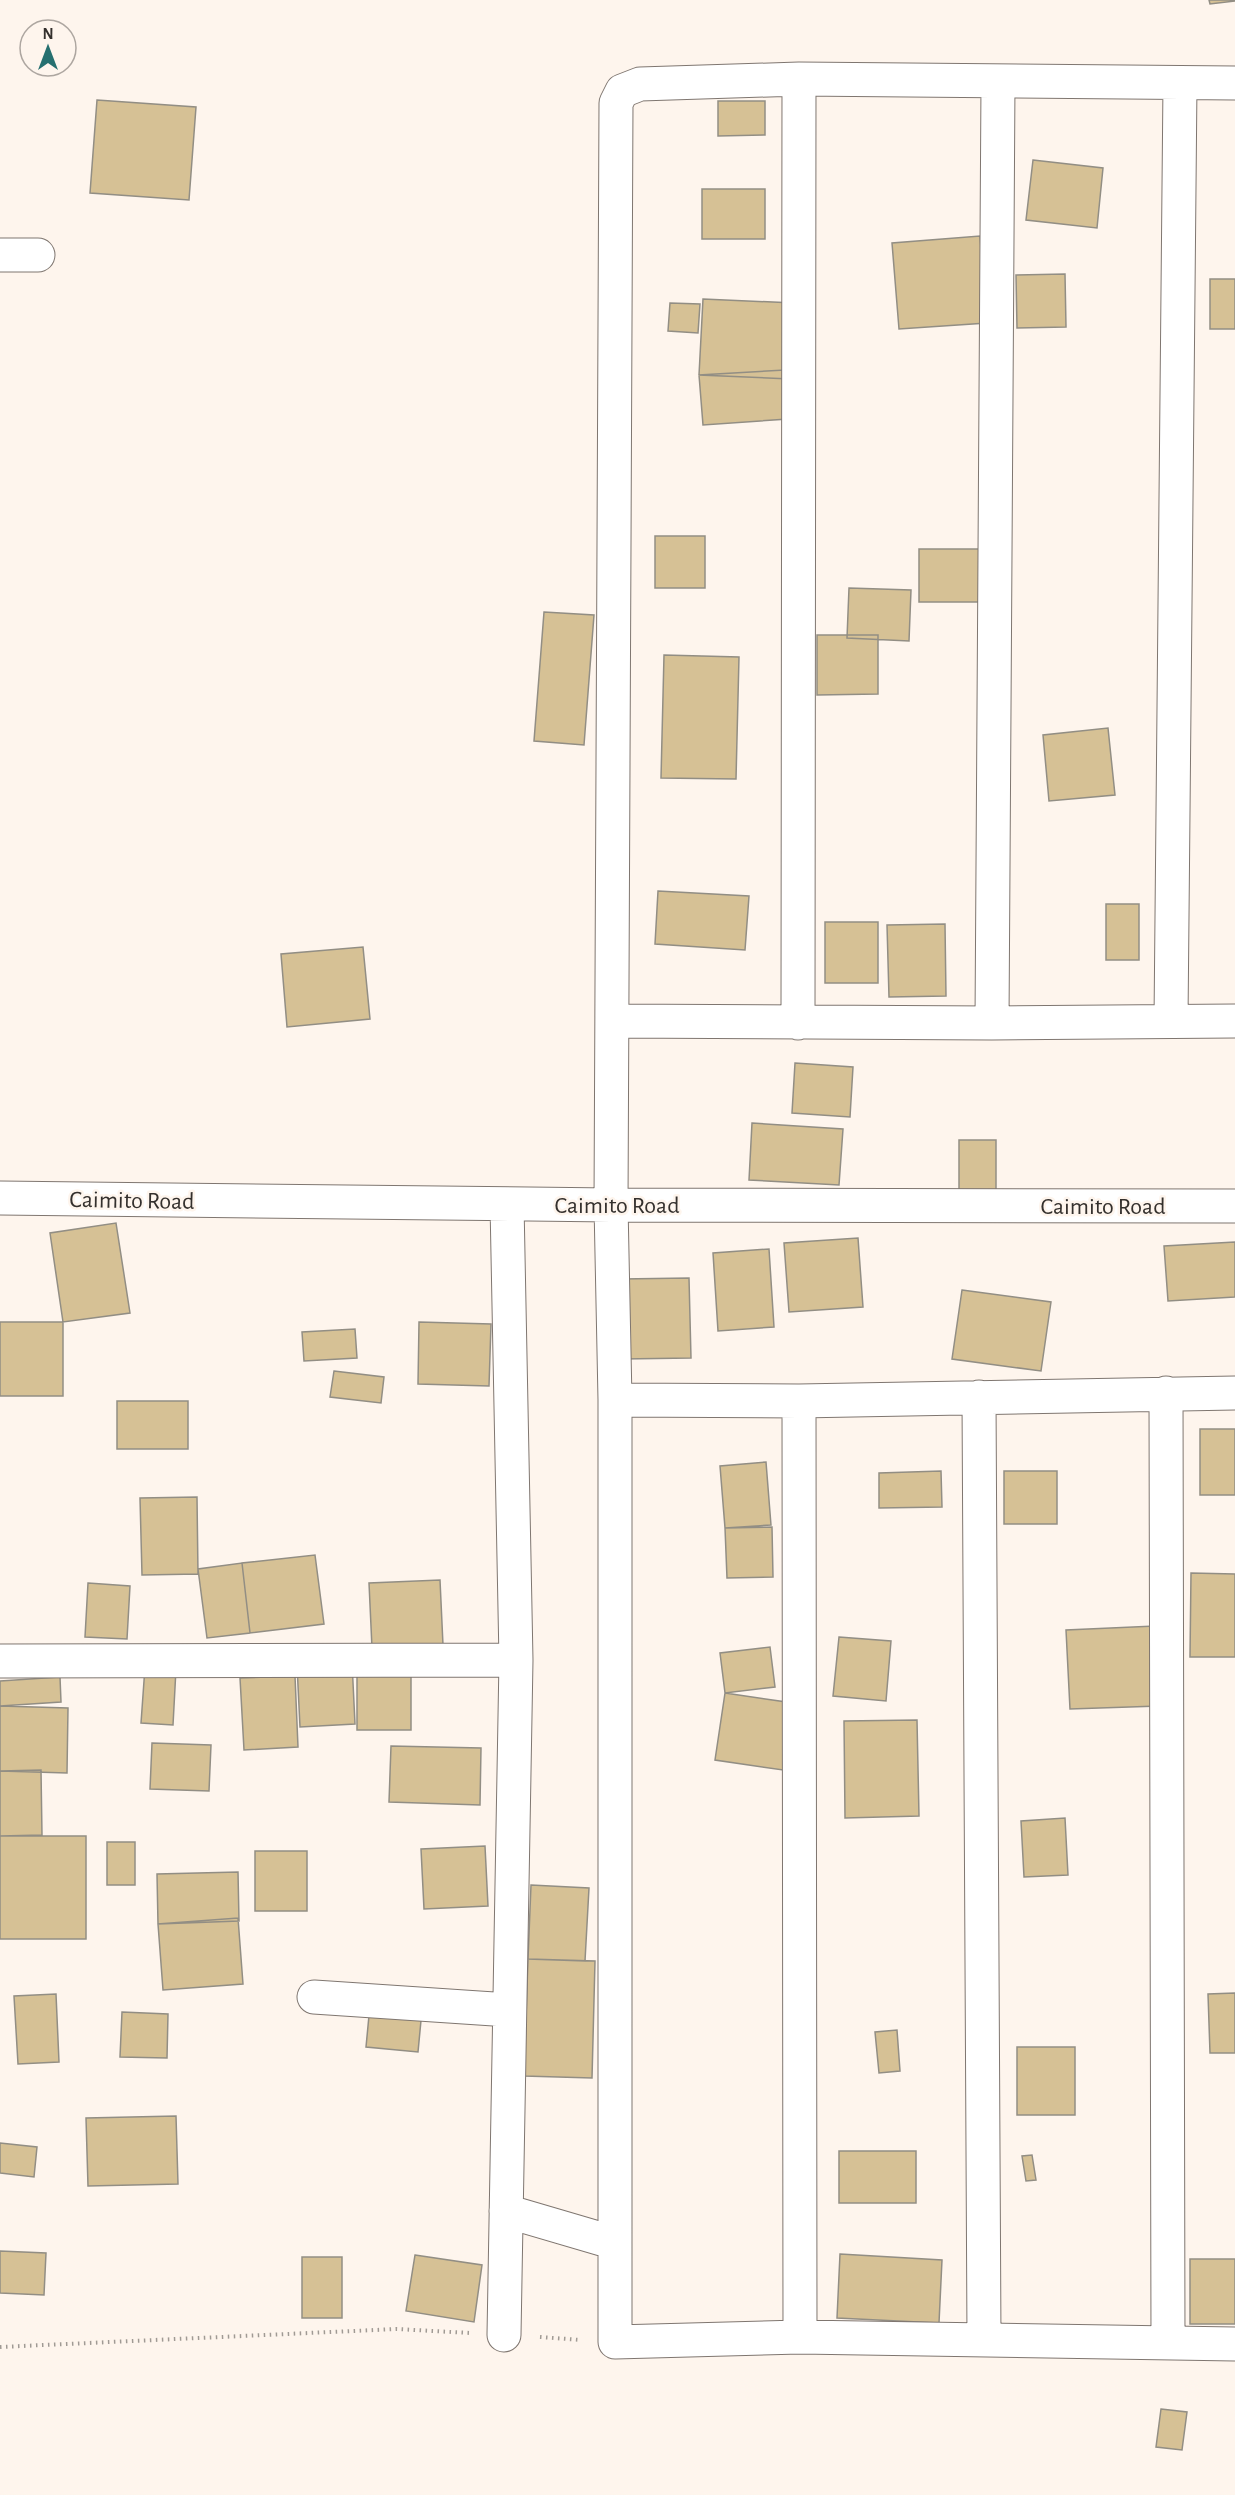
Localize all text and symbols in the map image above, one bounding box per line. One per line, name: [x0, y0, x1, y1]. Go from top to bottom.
north arrow: [18, 18, 78, 78]
text: N: [42, 26, 54, 42]
street label: Caimito Road: [69, 1188, 195, 1214]
street label: Caimito Road: [554, 1194, 680, 1218]
street label: Caimito Road: [1040, 1195, 1166, 1219]

